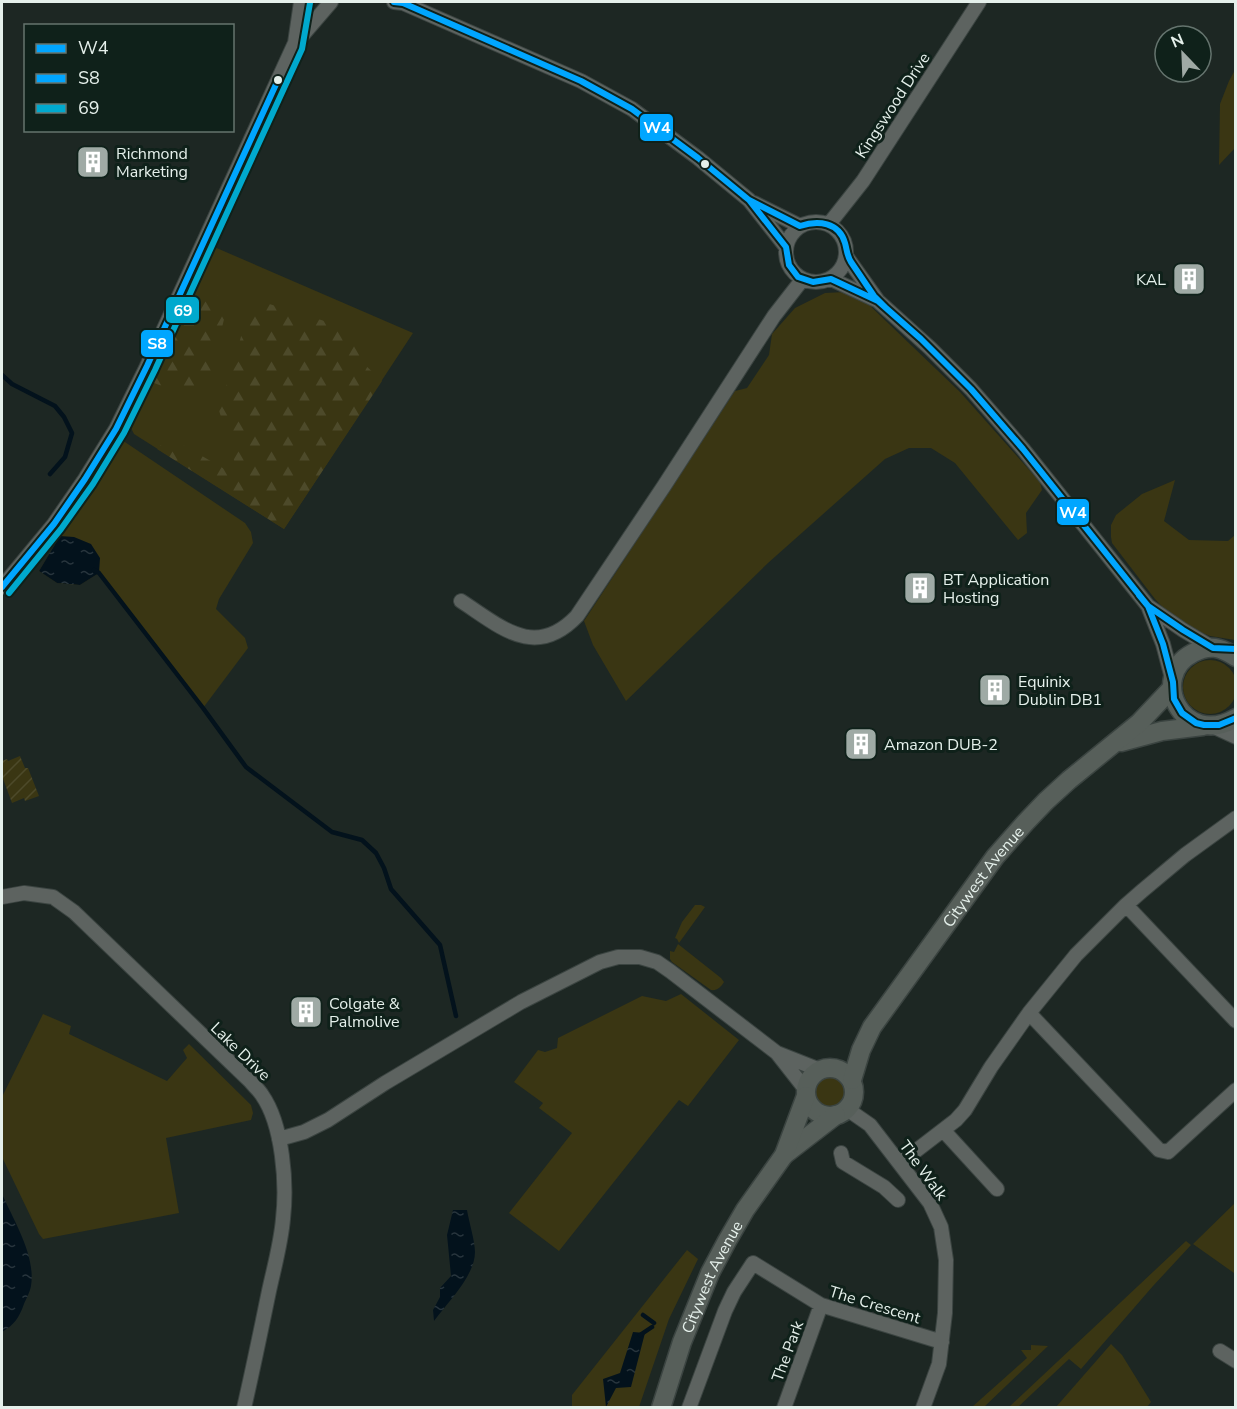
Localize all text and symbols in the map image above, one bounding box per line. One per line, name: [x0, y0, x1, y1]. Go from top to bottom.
legend: [24, 24, 234, 132]
north arrow: [1153, 24, 1213, 84]
text: N: [1168, 29, 1187, 54]
text: W4: [78, 36, 109, 60]
street label: Kingswood Drive: [850, 48, 935, 163]
text: S8: [78, 66, 100, 90]
unlabelled marker: [272, 74, 284, 86]
text: 69: [78, 96, 100, 120]
line badge: W4: [639, 113, 674, 142]
text: W4: [643, 117, 671, 139]
place label: Richmond Marketing: [116, 143, 188, 183]
building icon: Richmond Marketing: [75, 144, 111, 180]
unlabelled marker: [699, 158, 711, 170]
building icon: KAL: [1171, 261, 1207, 297]
place label: KAL: [1136, 269, 1166, 291]
line badge: 69: [165, 296, 200, 324]
text: 69: [173, 300, 193, 322]
line badge: S8: [140, 329, 174, 358]
text: S8: [147, 333, 167, 355]
line badge: W4: [1056, 498, 1090, 526]
text: W4: [1059, 502, 1087, 524]
place label: BT Application Hosting: [943, 569, 1049, 609]
building icon: BT Application Hosting: [902, 570, 938, 606]
place label: Equinix Dublin DB1: [1018, 671, 1102, 711]
building icon: Equinix Dublin DB1: [977, 672, 1013, 708]
building icon: Amazon DUB-2: [843, 726, 879, 762]
place label: Amazon DUB-2: [884, 734, 998, 756]
street label: Citywest Avenue: [938, 821, 1030, 932]
place label: Colgate & Palmolive: [329, 993, 400, 1033]
building icon: Colgate & Palmolive: [288, 994, 324, 1030]
street label: Lake Drive: [205, 1018, 275, 1086]
street label: The Walk: [894, 1136, 953, 1206]
street label: Citywest Avenue: [677, 1217, 749, 1337]
street label: The Crescent: [826, 1281, 923, 1329]
street label: The Park: [767, 1317, 809, 1385]

